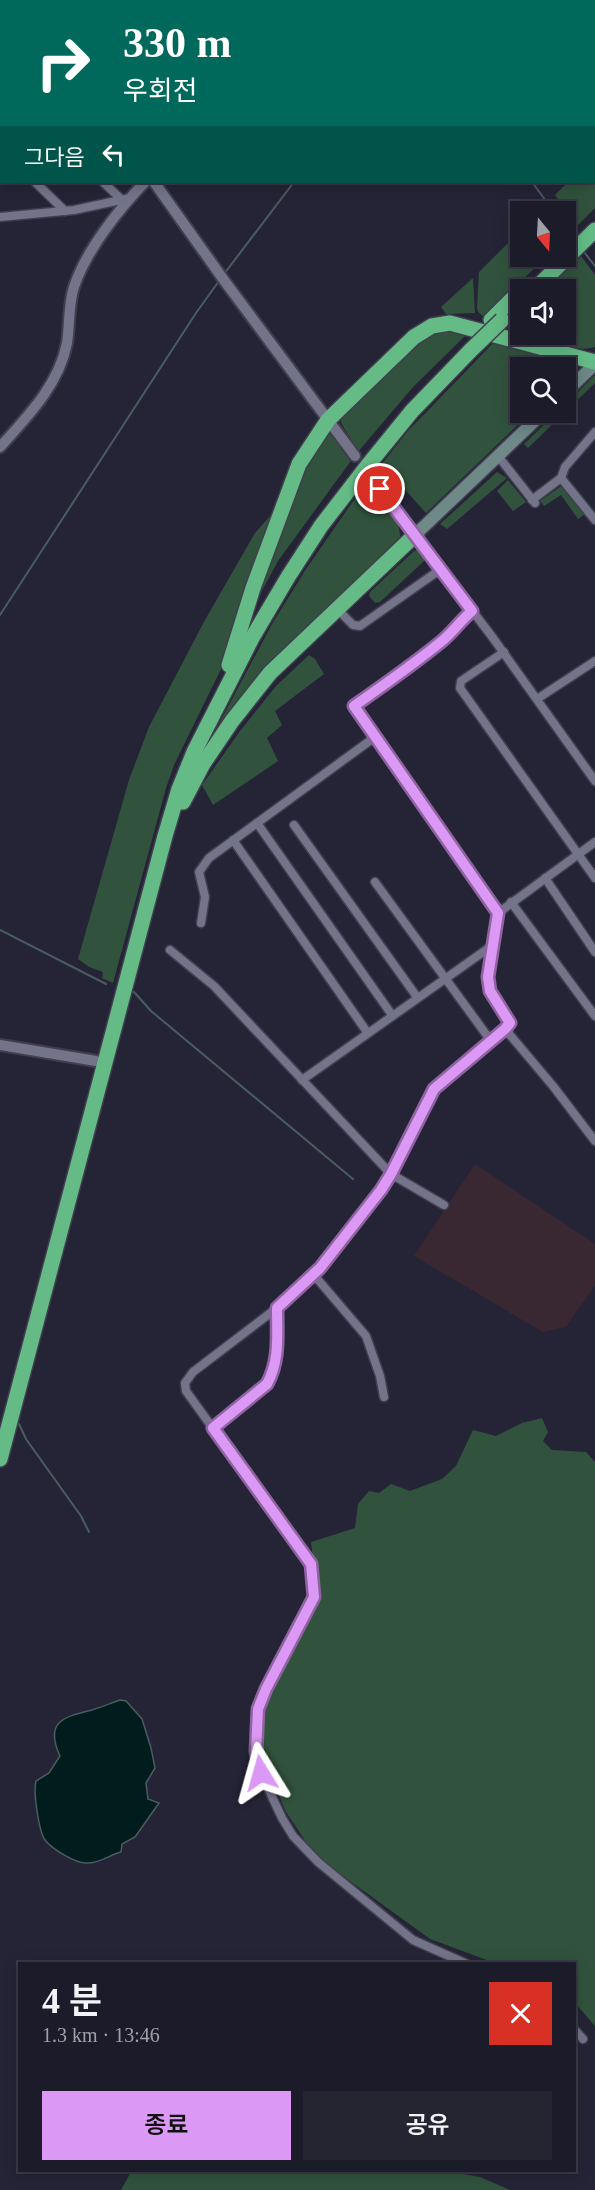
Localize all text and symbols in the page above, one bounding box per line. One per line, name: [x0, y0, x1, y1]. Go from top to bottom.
text: 330 m: [123, 20, 232, 66]
icon: right: [24, 24, 102, 102]
text: 우회전: [123, 76, 198, 106]
icon: left: [97, 138, 130, 171]
text: 그다음: [24, 145, 85, 170]
north arrow: [510, 201, 576, 267]
map controls: [510, 201, 576, 423]
button: sound: [510, 279, 576, 345]
button: search: [510, 357, 576, 423]
pin: [354, 463, 405, 514]
icon: arrive: [363, 472, 396, 505]
position arrow: [229, 1741, 293, 1805]
text: 4 분: [42, 1981, 102, 2021]
button: close: [489, 1982, 552, 2045]
text: 1.3 km · 13:46: [42, 2024, 160, 2046]
button: 종료: [42, 2091, 291, 2160]
button: 공유: [303, 2091, 552, 2160]

